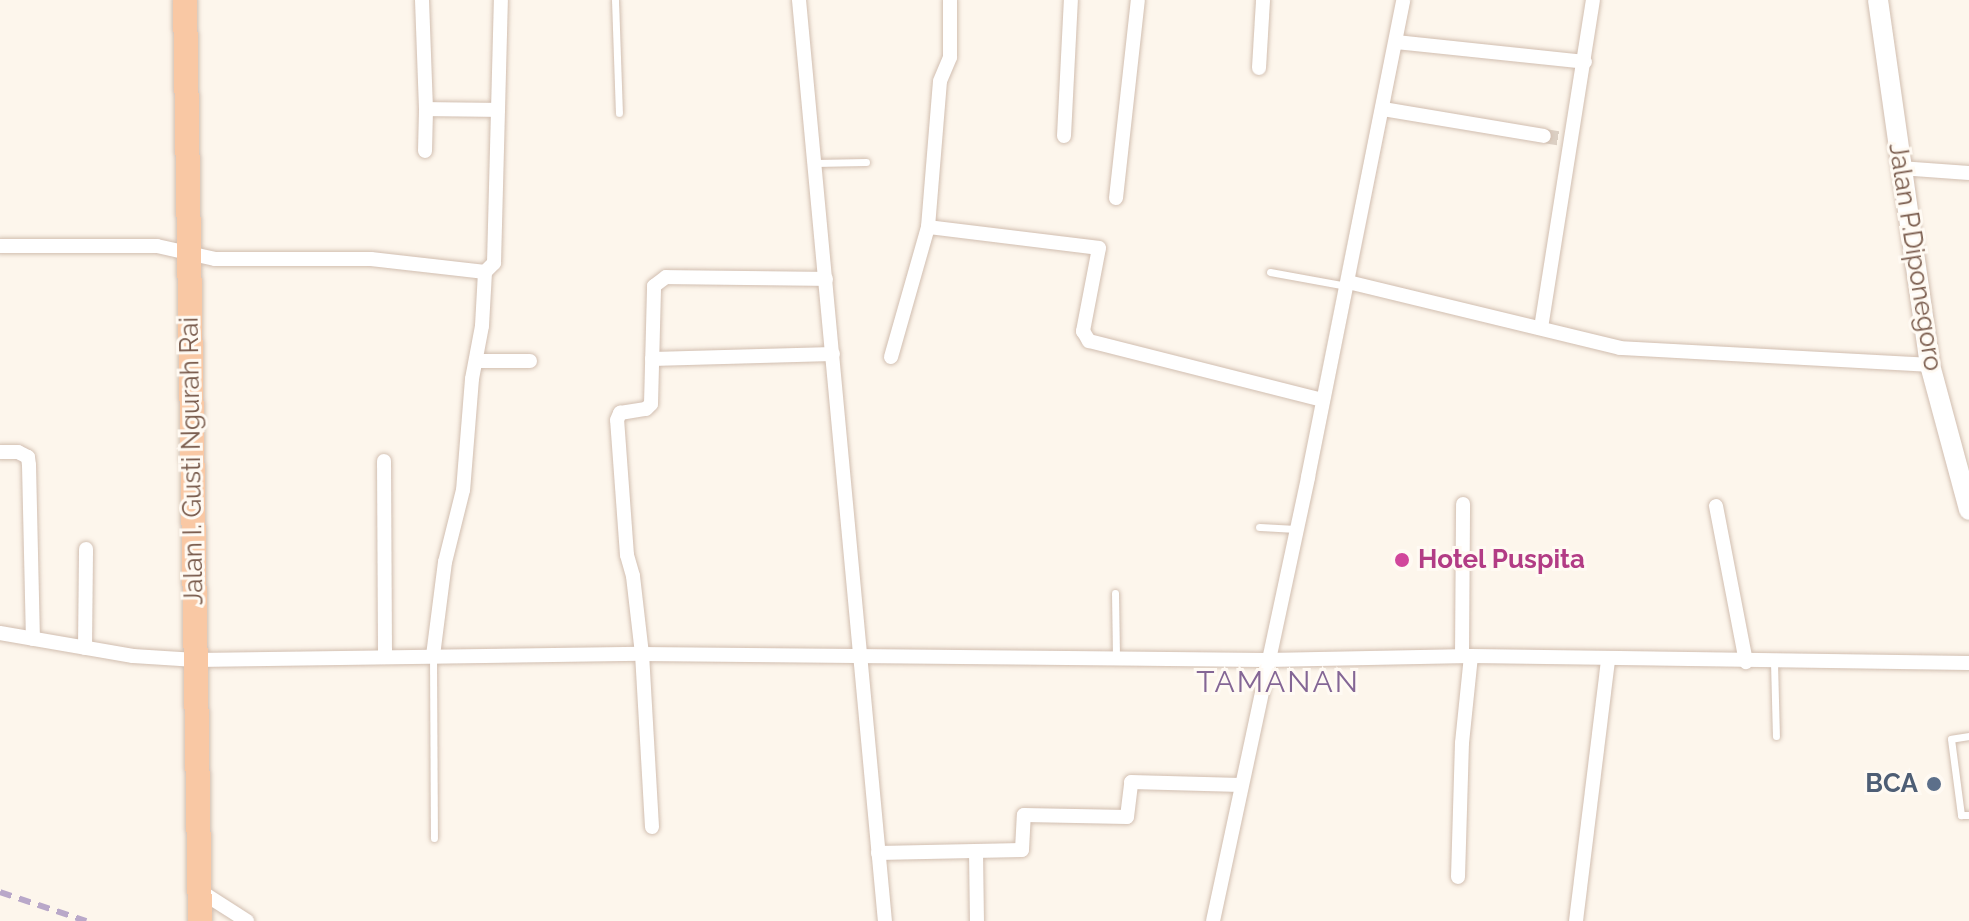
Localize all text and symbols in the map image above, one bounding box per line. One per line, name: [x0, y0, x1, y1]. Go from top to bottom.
street label: Jalan P.Diponegoro: [1882, 141, 1948, 373]
street label: Jalan I. Gusti Ngurah Rai: [174, 317, 210, 605]
place label: Hotel Puspita: [1418, 544, 1586, 576]
marker: Hotel Puspita: [1393, 551, 1411, 569]
district label: TAMANAN: [1196, 664, 1360, 700]
place label: BCA: [1865, 768, 1918, 800]
marker: BCA: [1925, 775, 1943, 793]

